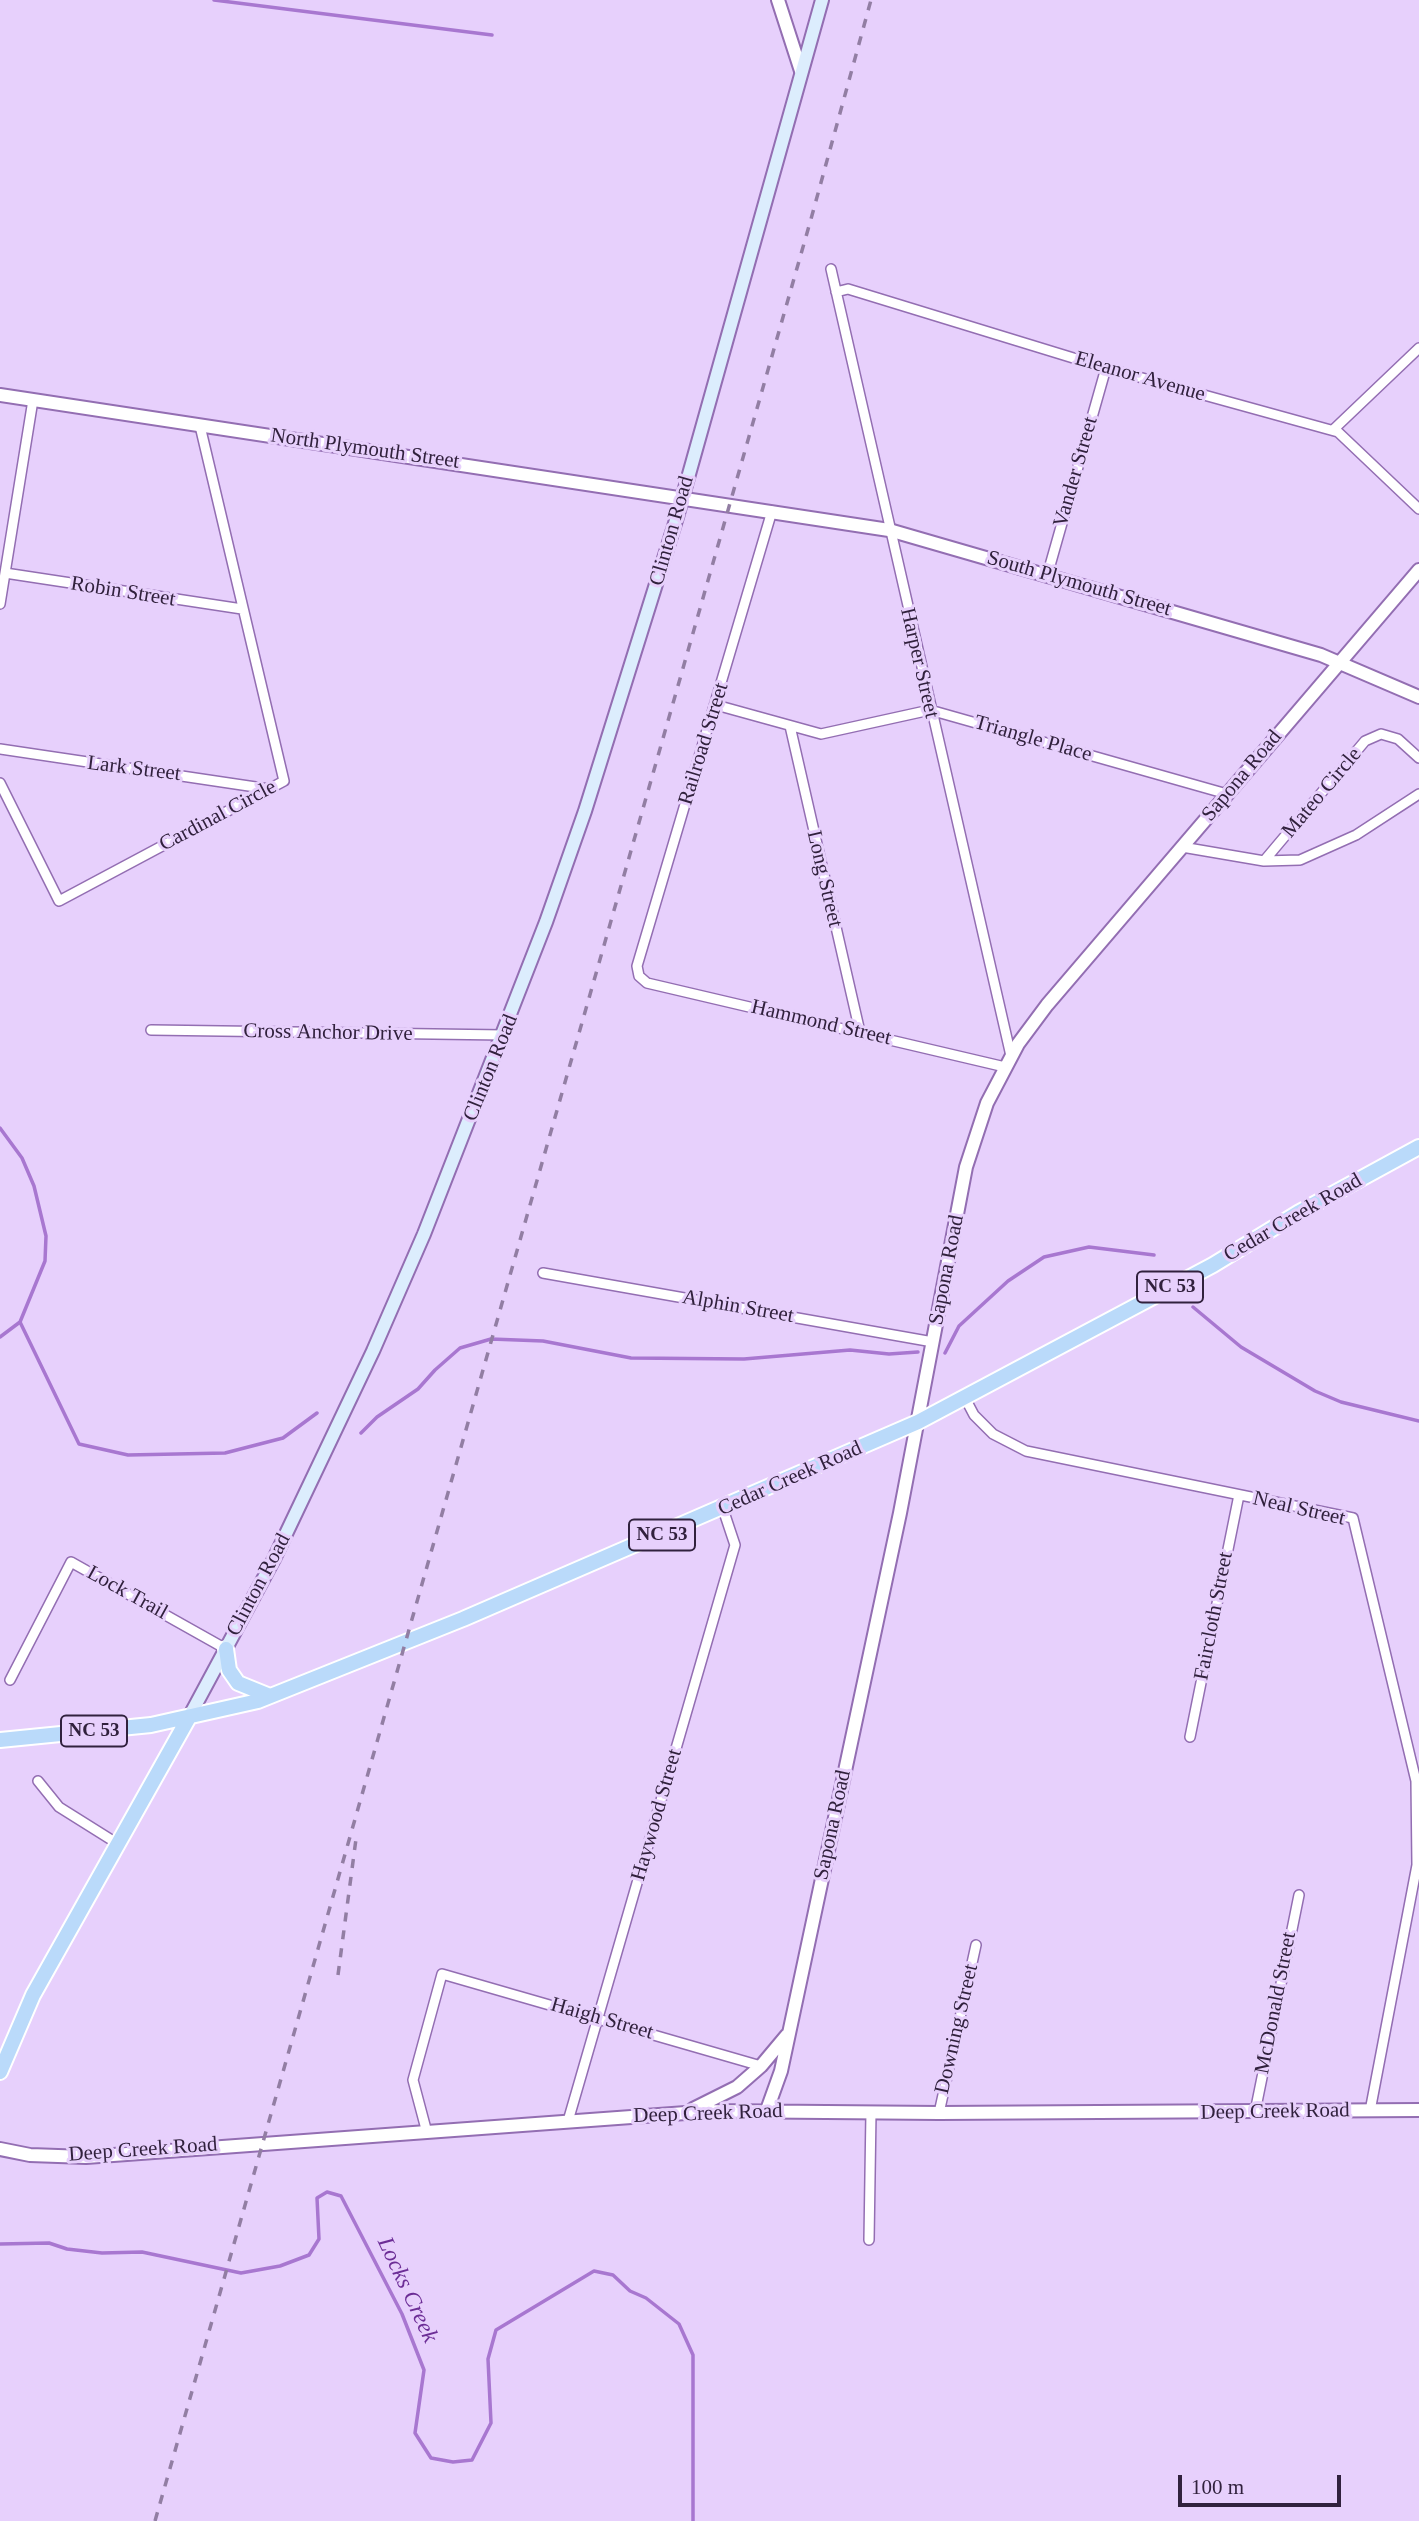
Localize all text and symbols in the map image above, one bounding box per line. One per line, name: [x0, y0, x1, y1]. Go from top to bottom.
street label: Eleanor Avenue: [1072, 346, 1208, 408]
street label: Vander Street: [1048, 414, 1104, 530]
street label: North Plymouth Street: [269, 423, 461, 475]
street label: Clinton Road: [644, 473, 700, 589]
street label: South Plymouth Street: [984, 546, 1174, 622]
street label: Robin Street: [69, 571, 177, 613]
street label: Harper Street: [894, 605, 944, 721]
street label: Railroad Street: [673, 680, 735, 808]
street label: Triangle Place: [971, 710, 1095, 768]
street label: Sapona Road: [1197, 725, 1287, 827]
street label: Mateo Circle: [1277, 743, 1367, 843]
street label: Lark Street: [86, 751, 182, 787]
street label: Cardinal Circle: [155, 775, 281, 857]
street label: Long Street: [801, 828, 847, 930]
street label: Hammond Street: [749, 995, 893, 1051]
street label: Clinton Road: [458, 1011, 524, 1125]
street label: Cross Anchor Drive: [243, 1019, 413, 1047]
street label: Cedar Creek Road: [1220, 1168, 1366, 1268]
street label: Sapona Road: [924, 1213, 970, 1327]
road number: NC 53: [1137, 1272, 1203, 1302]
street label: Alphin Street: [680, 1285, 796, 1329]
street label: Cedar Creek Road: [714, 1436, 866, 1522]
street label: Neal Street: [1250, 1486, 1348, 1532]
road number: NC 53: [629, 1520, 695, 1550]
street label: Clinton Road: [221, 1529, 297, 1641]
street label: Faircloth Street: [1189, 1550, 1239, 1682]
street label: Lock Trail: [82, 1561, 172, 1625]
road number: NC 53: [61, 1716, 127, 1746]
street label: Haywood Street: [626, 1746, 688, 1884]
street label: Sapona Road: [809, 1768, 857, 1882]
street label: McDonald Street: [1250, 1930, 1302, 2076]
street label: Downing Street: [930, 1962, 984, 2096]
street label: Haigh Street: [548, 1992, 656, 2046]
street label: Deep Creek Road: [1200, 2098, 1350, 2126]
street label: Deep Creek Road: [633, 2099, 783, 2129]
street label: Deep Creek Road: [68, 2132, 218, 2168]
water label: Locks Creek: [371, 2233, 443, 2347]
scale bar: [1181, 2462, 1344, 2506]
text: 100 m: [1191, 2475, 1244, 2499]

